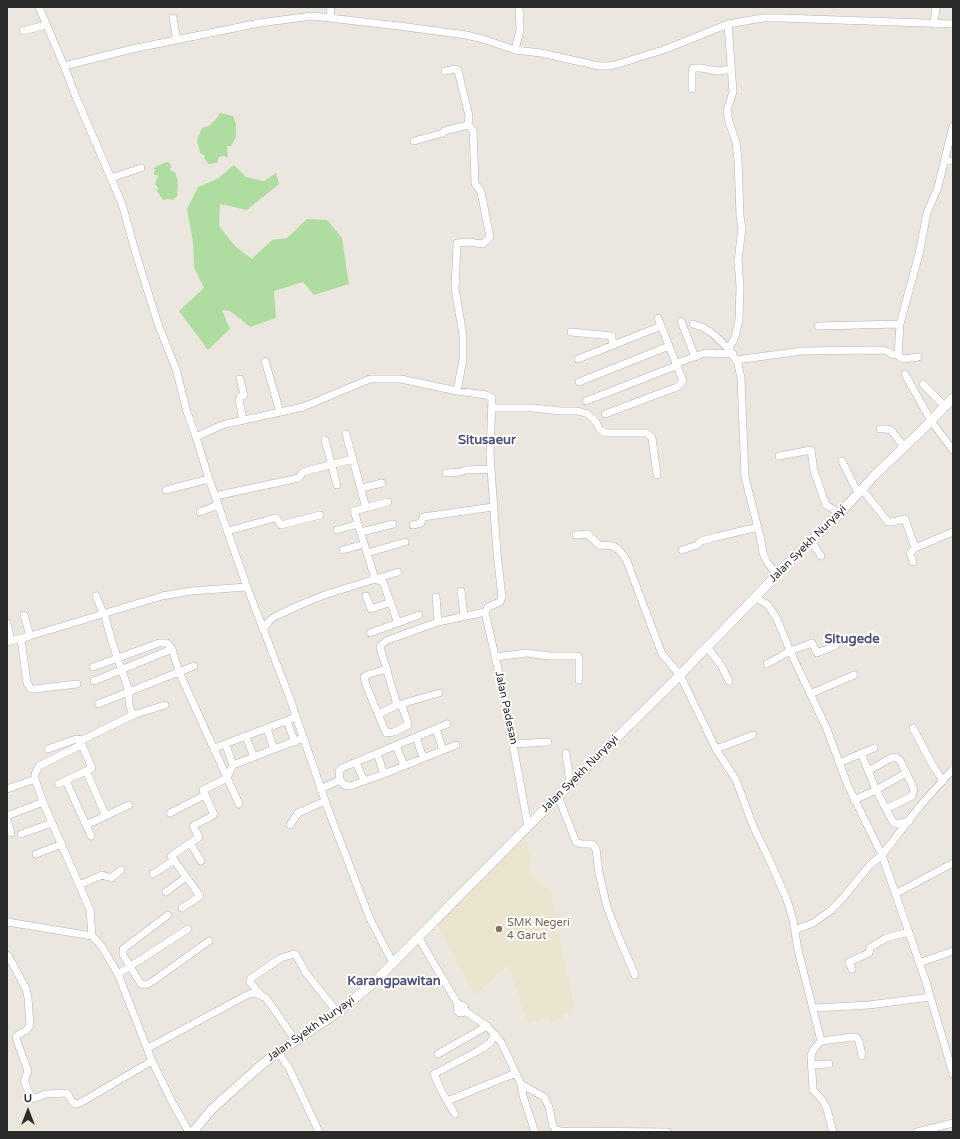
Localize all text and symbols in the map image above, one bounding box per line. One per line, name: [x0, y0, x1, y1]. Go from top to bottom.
district label: Situsaeur: [458, 433, 516, 449]
street label: Jalan Syekh Nuryayi: [767, 503, 849, 585]
district label: Situgede: [824, 632, 880, 648]
street label: Jalan Padesan: [492, 670, 520, 746]
street label: Jalan Syekh Nuryayi: [539, 733, 621, 815]
place label: SMK Negeri 4 Garut: [507, 916, 570, 942]
marker: SMK Negeri 4 Garut: [494, 924, 504, 934]
district label: Karangpawitan: [347, 974, 441, 990]
street label: Jalan Syekh Nuryayi: [265, 994, 357, 1064]
north arrow: [8, 1091, 48, 1131]
text: U: [24, 1092, 32, 1105]

